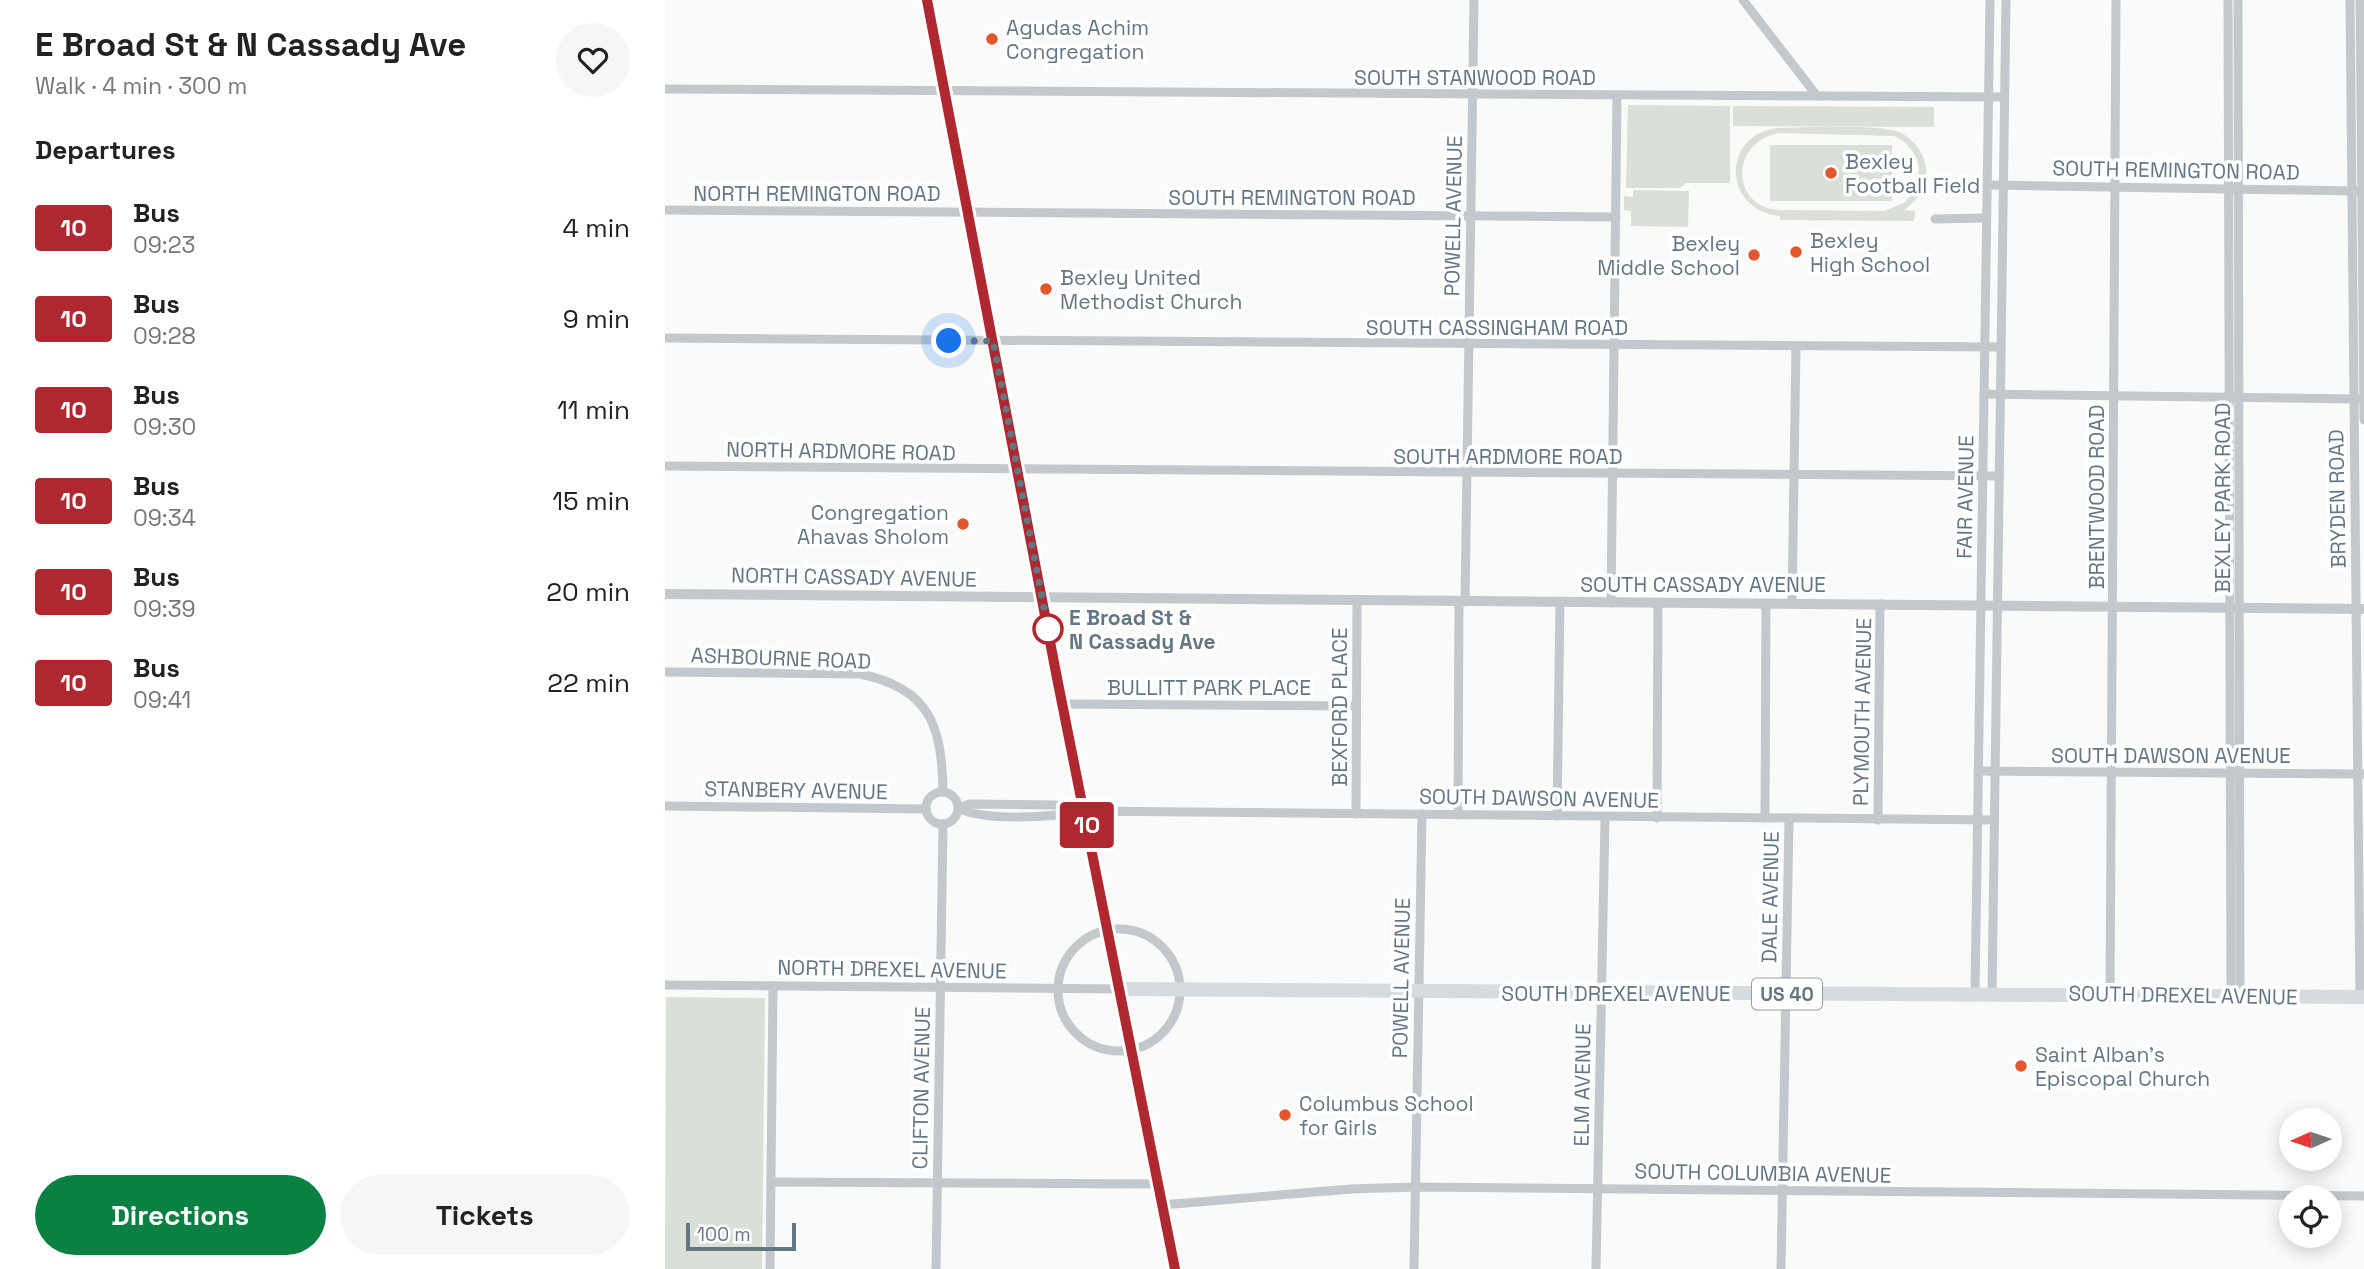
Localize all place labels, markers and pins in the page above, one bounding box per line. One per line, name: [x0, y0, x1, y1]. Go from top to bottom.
place label: Agudas Achim Congregation: [1006, 14, 1149, 65]
marker: Agudas Achim Congregation: [984, 31, 1000, 47]
place label: Bexley Football Field: [1845, 148, 1980, 199]
marker: Bexley Football Field: [1823, 165, 1839, 181]
place label: Bexley High School: [1810, 227, 1930, 278]
place label: Bexley Middle School: [1597, 230, 1740, 281]
marker: Bexley High School: [1788, 244, 1804, 260]
marker: Bexley Middle School: [1746, 247, 1762, 263]
place label: Bexley United Methodist Church: [1060, 264, 1242, 315]
marker: Bexley United Methodist Church: [1038, 281, 1054, 297]
place label: Congregation Ahavas Sholom: [797, 499, 949, 550]
marker: Congregation Ahavas Sholom: [955, 516, 971, 532]
place label: E Broad St & N Cassady Ave: [1069, 604, 1216, 655]
marker: E Broad St & N Cassady Ave: [1033, 614, 1063, 644]
place label: Saint Alban's Episcopal Church: [2035, 1041, 2210, 1092]
marker: Saint Alban's Episcopal Church: [2013, 1058, 2029, 1074]
place label: Columbus School for Girls: [1299, 1090, 1474, 1141]
marker: Columbus School for Girls: [1277, 1107, 1293, 1123]

